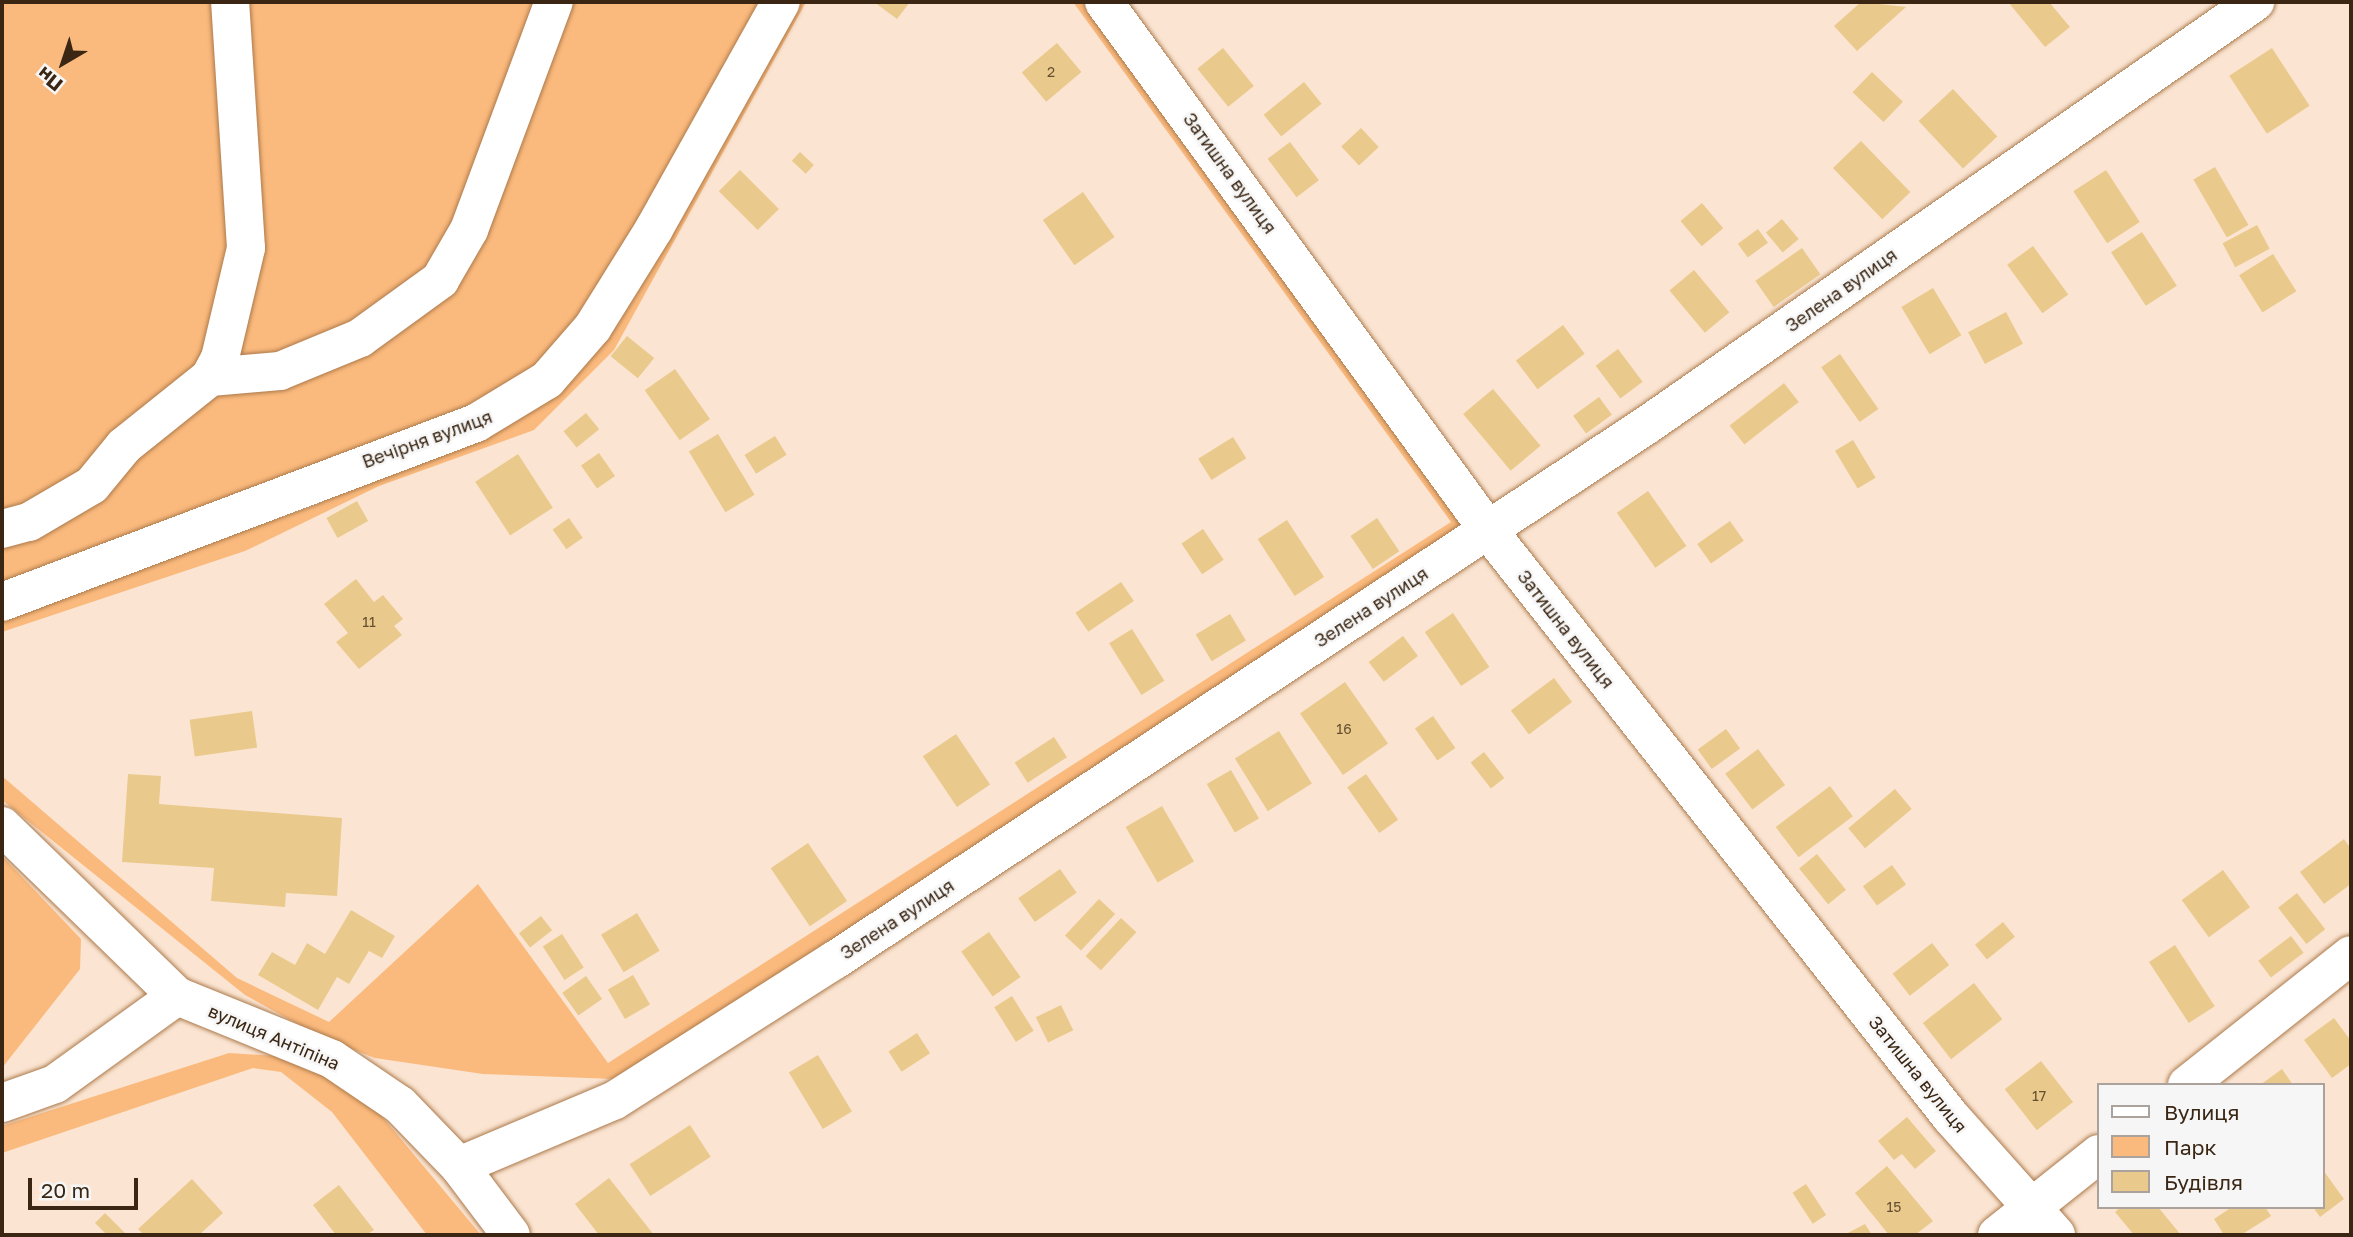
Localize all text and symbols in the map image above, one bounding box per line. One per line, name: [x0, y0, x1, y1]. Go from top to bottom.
north arrow: [28, 28, 98, 98]
text: Пн: [32, 63, 67, 97]
house number: 2: [1047, 64, 1055, 80]
street label: Затишна вулиця: [1179, 108, 1281, 238]
street label: Зелена вулиця: [1781, 244, 1901, 336]
street label: Вечірня вулиця: [359, 405, 495, 473]
street label: Зелена вулиця: [1310, 562, 1432, 652]
street label: Затишна вулиця: [1513, 566, 1619, 692]
house number: 11: [362, 614, 376, 630]
house number: 16: [1336, 721, 1352, 737]
street label: Зелена вулиця: [836, 874, 958, 964]
street label: вулиця Антіпіна: [205, 1000, 343, 1074]
street label: Затишна вулиця: [1864, 1011, 1972, 1137]
legend: [2098, 1083, 2325, 1209]
house number: 17: [2032, 1088, 2046, 1104]
text: Вулиця: [2164, 1099, 2240, 1125]
text: Парк: [2164, 1134, 2217, 1160]
scale bar: [32, 1164, 142, 1208]
text: Будівля: [2164, 1169, 2243, 1195]
text: 20 m: [41, 1177, 90, 1203]
house number: 15: [1887, 1199, 1901, 1215]

